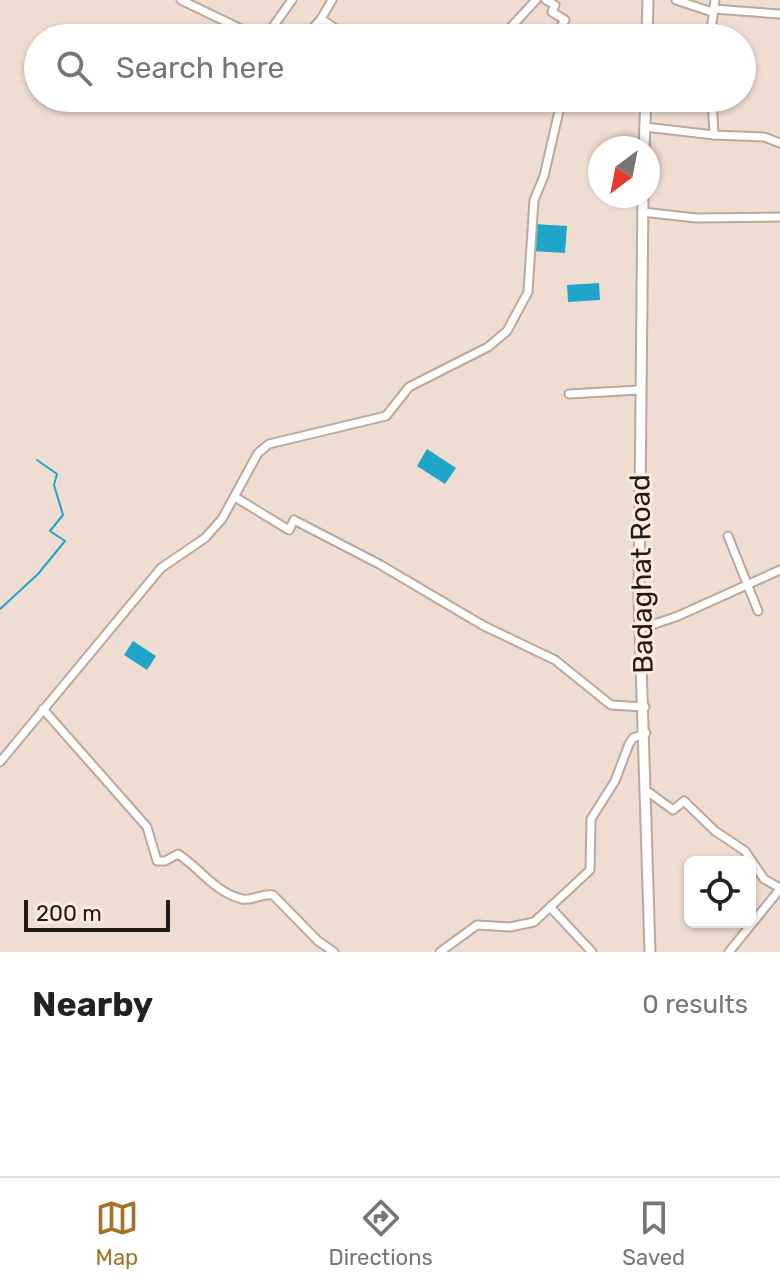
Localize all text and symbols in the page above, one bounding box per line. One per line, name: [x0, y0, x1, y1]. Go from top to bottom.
search box: [24, 24, 756, 112]
icon: search: [52, 46, 96, 90]
text: Search here: [116, 50, 284, 86]
north arrow: [588, 136, 660, 208]
street label: Badaghat Road: [623, 474, 660, 674]
map controls: [684, 856, 756, 928]
button: locate: [684, 856, 756, 928]
scale bar: [24, 896, 170, 932]
text: 200 m: [36, 900, 102, 927]
text: Nearby: [32, 984, 153, 1025]
text: 0 results: [642, 989, 748, 1020]
tab: Map: [95, 1196, 139, 1271]
tab: Directions: [328, 1196, 433, 1271]
tab: Saved: [622, 1196, 685, 1271]

